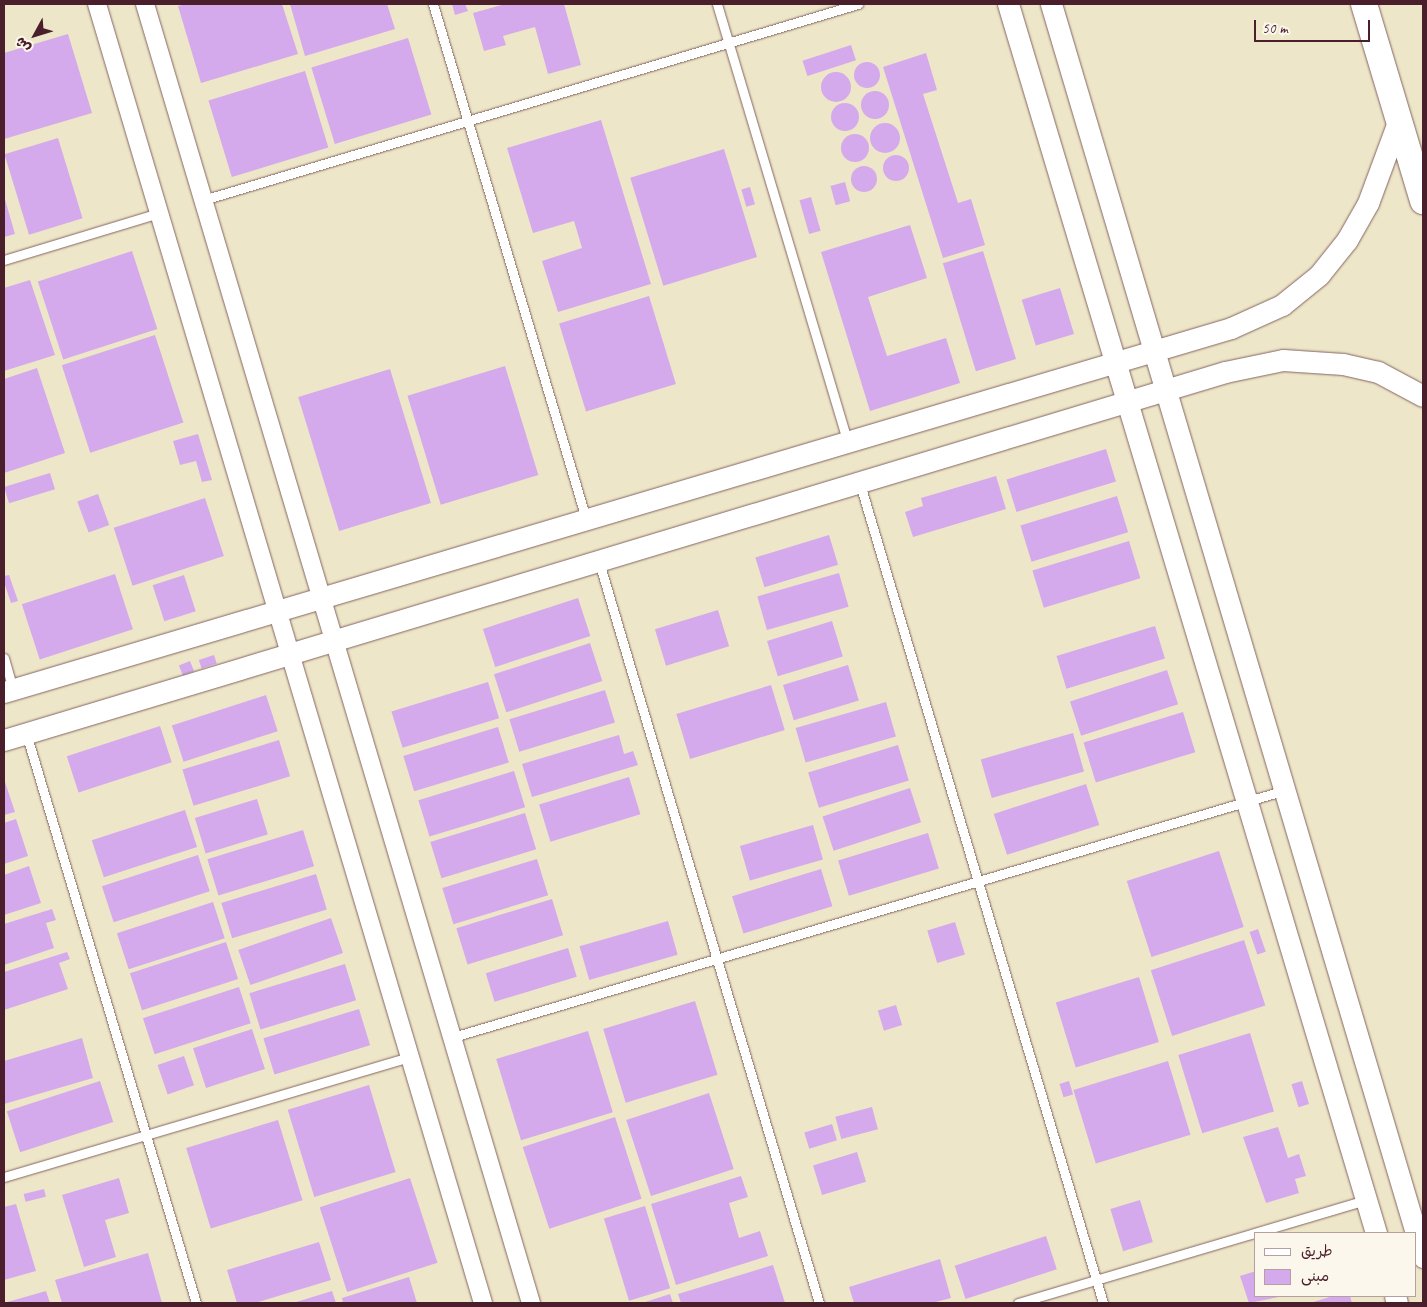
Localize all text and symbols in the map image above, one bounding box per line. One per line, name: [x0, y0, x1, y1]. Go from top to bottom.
north arrow: [10, 10, 60, 60]
scale bar: [1257, 10, 1373, 42]
text: 50 m: [1262, 19, 1288, 38]
text: ش: [12, 33, 34, 56]
legend: [1254, 1232, 1417, 1297]
text: طريق: [1301, 1242, 1333, 1261]
text: مبنى: [1301, 1267, 1329, 1286]

